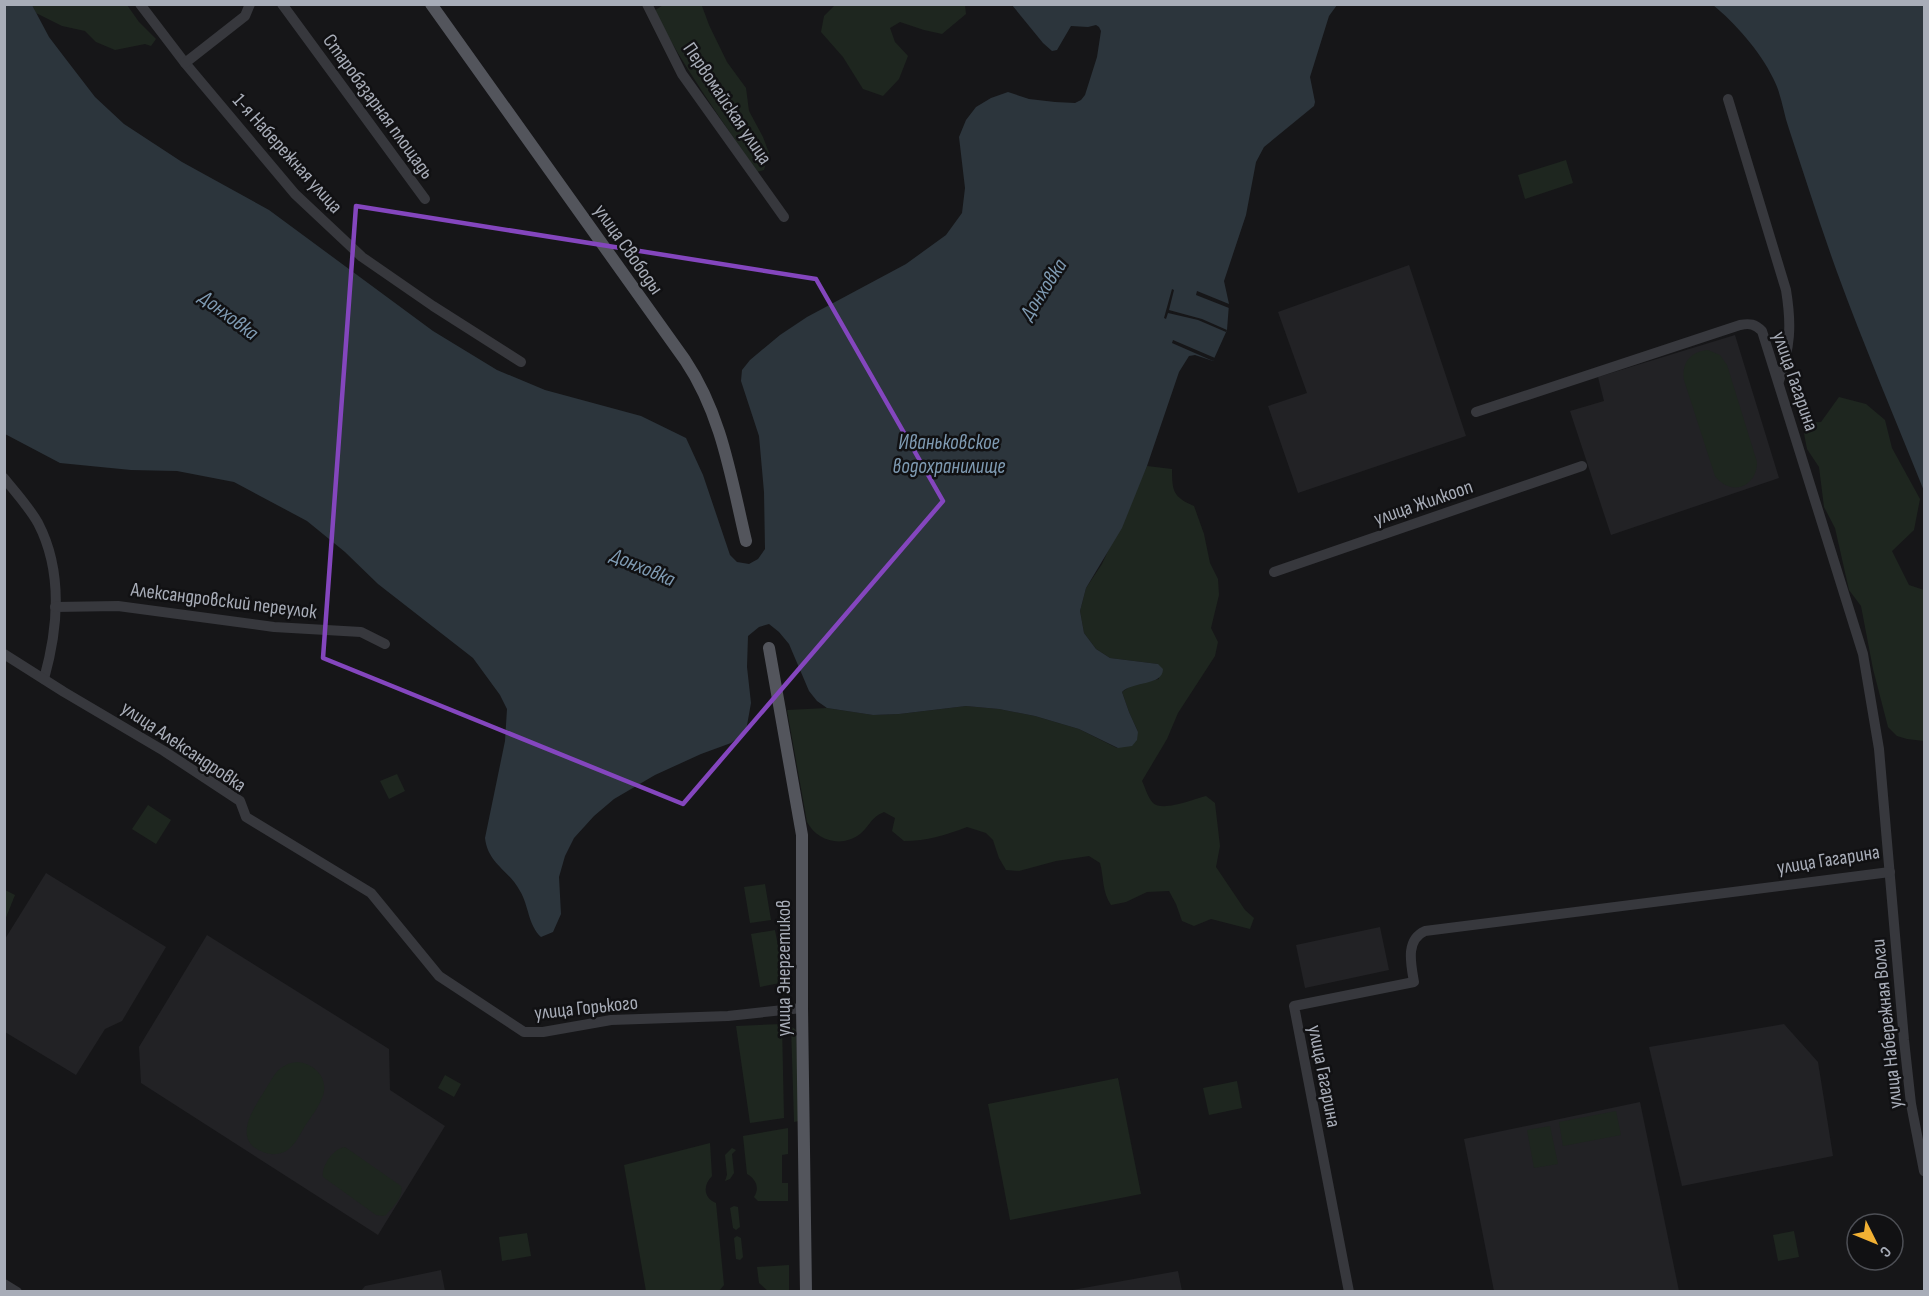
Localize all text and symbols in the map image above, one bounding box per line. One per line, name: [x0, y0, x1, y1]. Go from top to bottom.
street label: Старобазарная площадь: [317, 29, 439, 184]
street label: Первомайская улица: [677, 38, 777, 169]
street label: 1-я Набережная улица: [227, 89, 347, 218]
street label: улица Свободы: [588, 200, 668, 299]
water label: Донховка: [1014, 254, 1073, 325]
water label: Донховка: [193, 284, 264, 346]
street label: улица Гагарина: [1767, 328, 1823, 434]
water label: Иваньковское водохранилище: [893, 430, 1005, 479]
street label: улица Жилкооп: [1371, 475, 1476, 531]
water label: Донховка: [606, 542, 679, 592]
street label: Александровский переулок: [129, 578, 319, 624]
street label: улица Александровка: [116, 696, 250, 797]
street label: улица Гагарина: [1775, 840, 1881, 880]
street label: улица Энергетиков: [772, 900, 796, 1036]
street label: улица Набережная Волги: [1866, 938, 1908, 1110]
street label: улица Горького: [533, 991, 639, 1025]
street label: улица Гагарина: [1302, 1023, 1346, 1129]
north arrow: [1845, 1212, 1905, 1272]
text: С: [1875, 1242, 1895, 1261]

